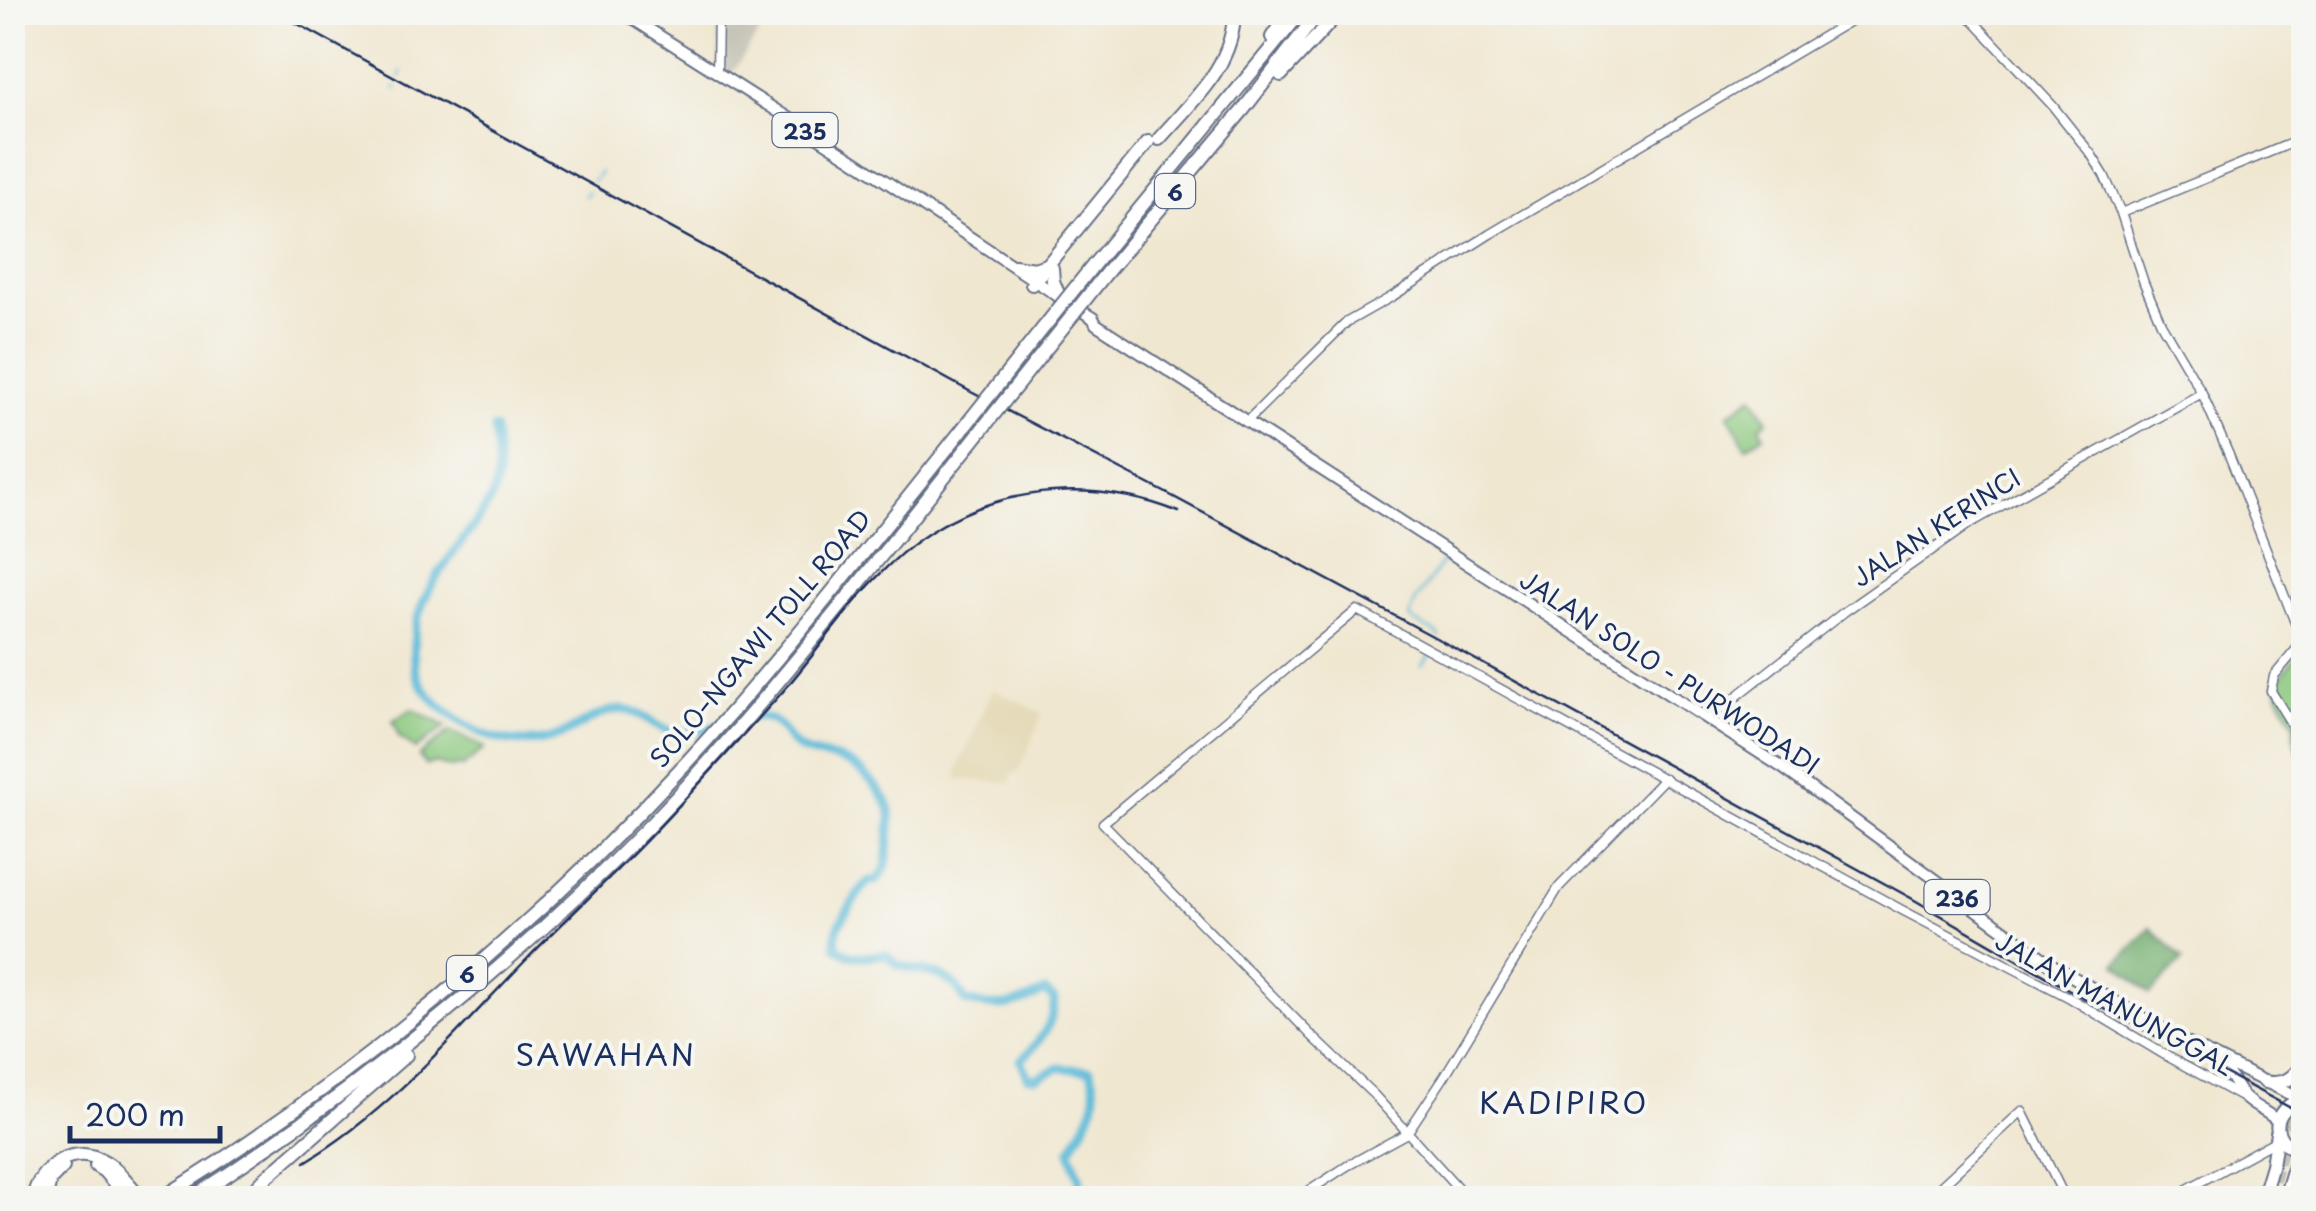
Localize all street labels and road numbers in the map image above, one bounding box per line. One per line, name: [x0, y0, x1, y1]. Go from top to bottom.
road number: 235: [772, 113, 838, 147]
road number: 6: [1155, 174, 1195, 208]
street label: JALAN KERINCI: [1844, 458, 2028, 596]
street label: SOLO–NGAWI TOLL ROAD: [640, 501, 880, 775]
street label: JALAN SOLO - PURWODADI: [1513, 561, 1827, 783]
road number: 236: [1924, 880, 1990, 914]
street label: JALAN MANUNGGAL: [1989, 921, 2241, 1085]
road number: 6: [447, 956, 487, 990]

